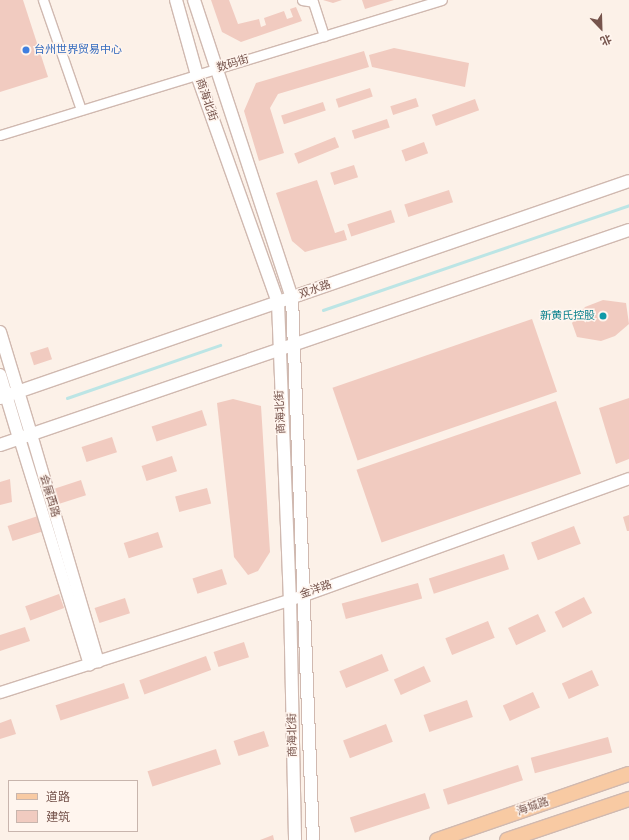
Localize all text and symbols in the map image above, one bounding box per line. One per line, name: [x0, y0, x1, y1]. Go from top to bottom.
north arrow: [581, 8, 621, 48]
text: 北: [598, 30, 614, 49]
place label: 台州世界贸易中心: [34, 43, 122, 57]
marker: 台州世界贸易中心: [21, 45, 31, 55]
street label: 数码街: [215, 53, 251, 75]
street label: 商海北街: [193, 77, 219, 123]
street label: 双水路: [297, 278, 333, 302]
place label: 新黄氏控股: [540, 309, 595, 323]
marker: 新黄氏控股: [598, 311, 608, 321]
street label: 商海北街: [273, 390, 289, 434]
street label: 会展西路: [36, 473, 62, 519]
street label: 金洋路: [298, 578, 334, 602]
street label: 商海北街: [286, 713, 300, 757]
legend: [8, 780, 138, 832]
text: 道路: [46, 789, 70, 806]
street label: 海城路: [515, 795, 551, 819]
text: 建筑: [46, 809, 70, 826]

